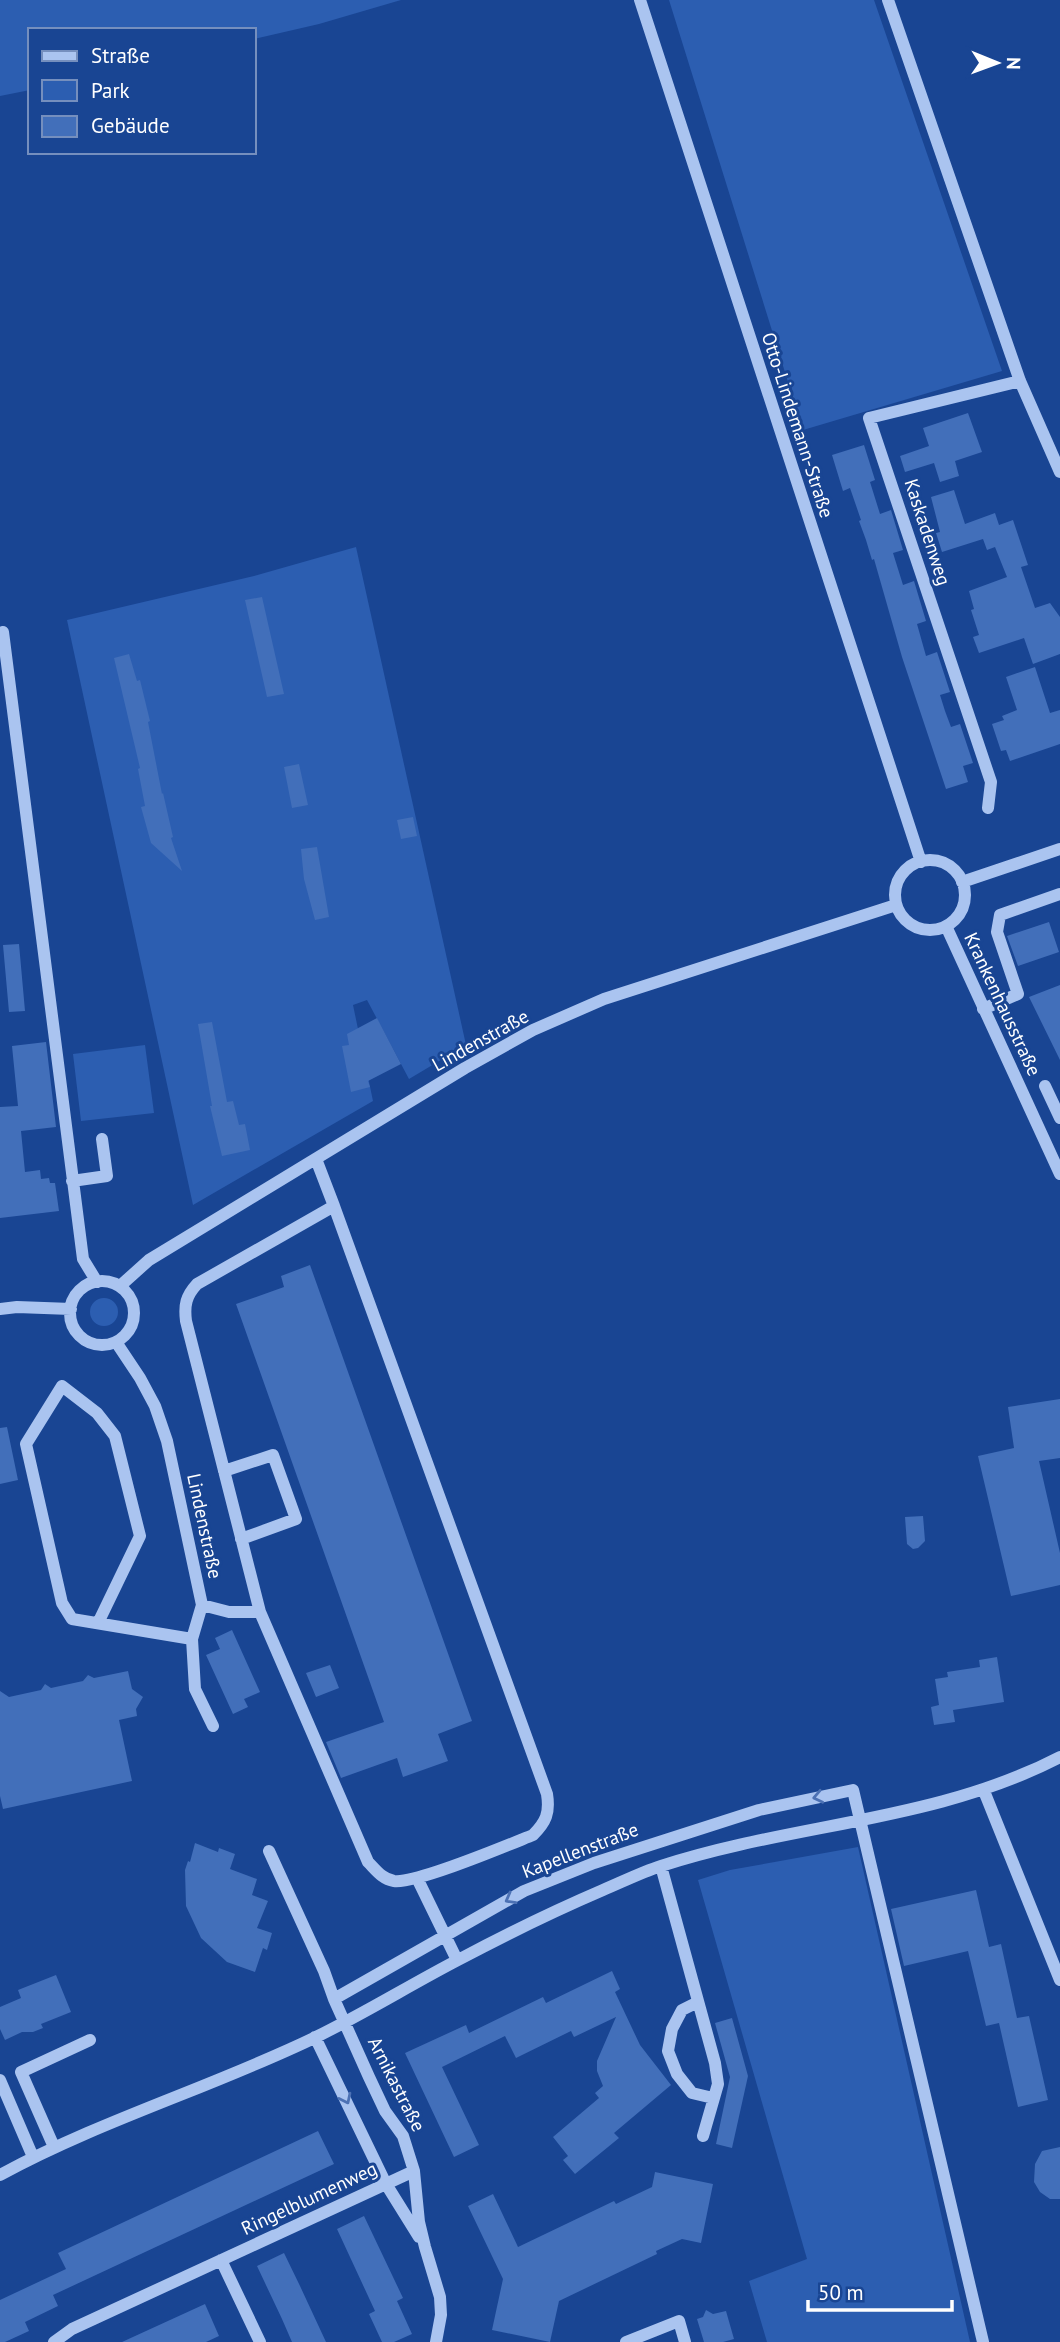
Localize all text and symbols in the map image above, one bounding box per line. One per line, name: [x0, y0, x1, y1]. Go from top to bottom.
legend: [28, 28, 256, 154]
north arrow: [962, 28, 1032, 98]
text: Straße: [91, 42, 150, 69]
text: N: [1002, 57, 1026, 70]
text: Park: [91, 77, 130, 104]
text: Gebäude: [91, 112, 170, 139]
street label: Otto-Lindemann-Straße: [757, 329, 839, 521]
street label: Kaskadenweg: [899, 476, 957, 588]
street label: Krankenhausstraße: [959, 928, 1047, 1080]
street label: Lindenstraße: [427, 1004, 533, 1076]
street label: Lindenstraße: [182, 1471, 228, 1581]
one-way arrow: [812, 1789, 824, 1804]
street label: Kapellenstraße: [518, 1817, 642, 1883]
one-way arrow: [505, 1891, 517, 1904]
street label: Arnikastraße: [363, 2033, 431, 2135]
one-way arrow: [337, 2092, 351, 2104]
street label: Ringelblumenweg: [237, 2156, 381, 2240]
scale bar: [808, 2268, 951, 2312]
text: 50 m: [818, 2279, 864, 2306]

